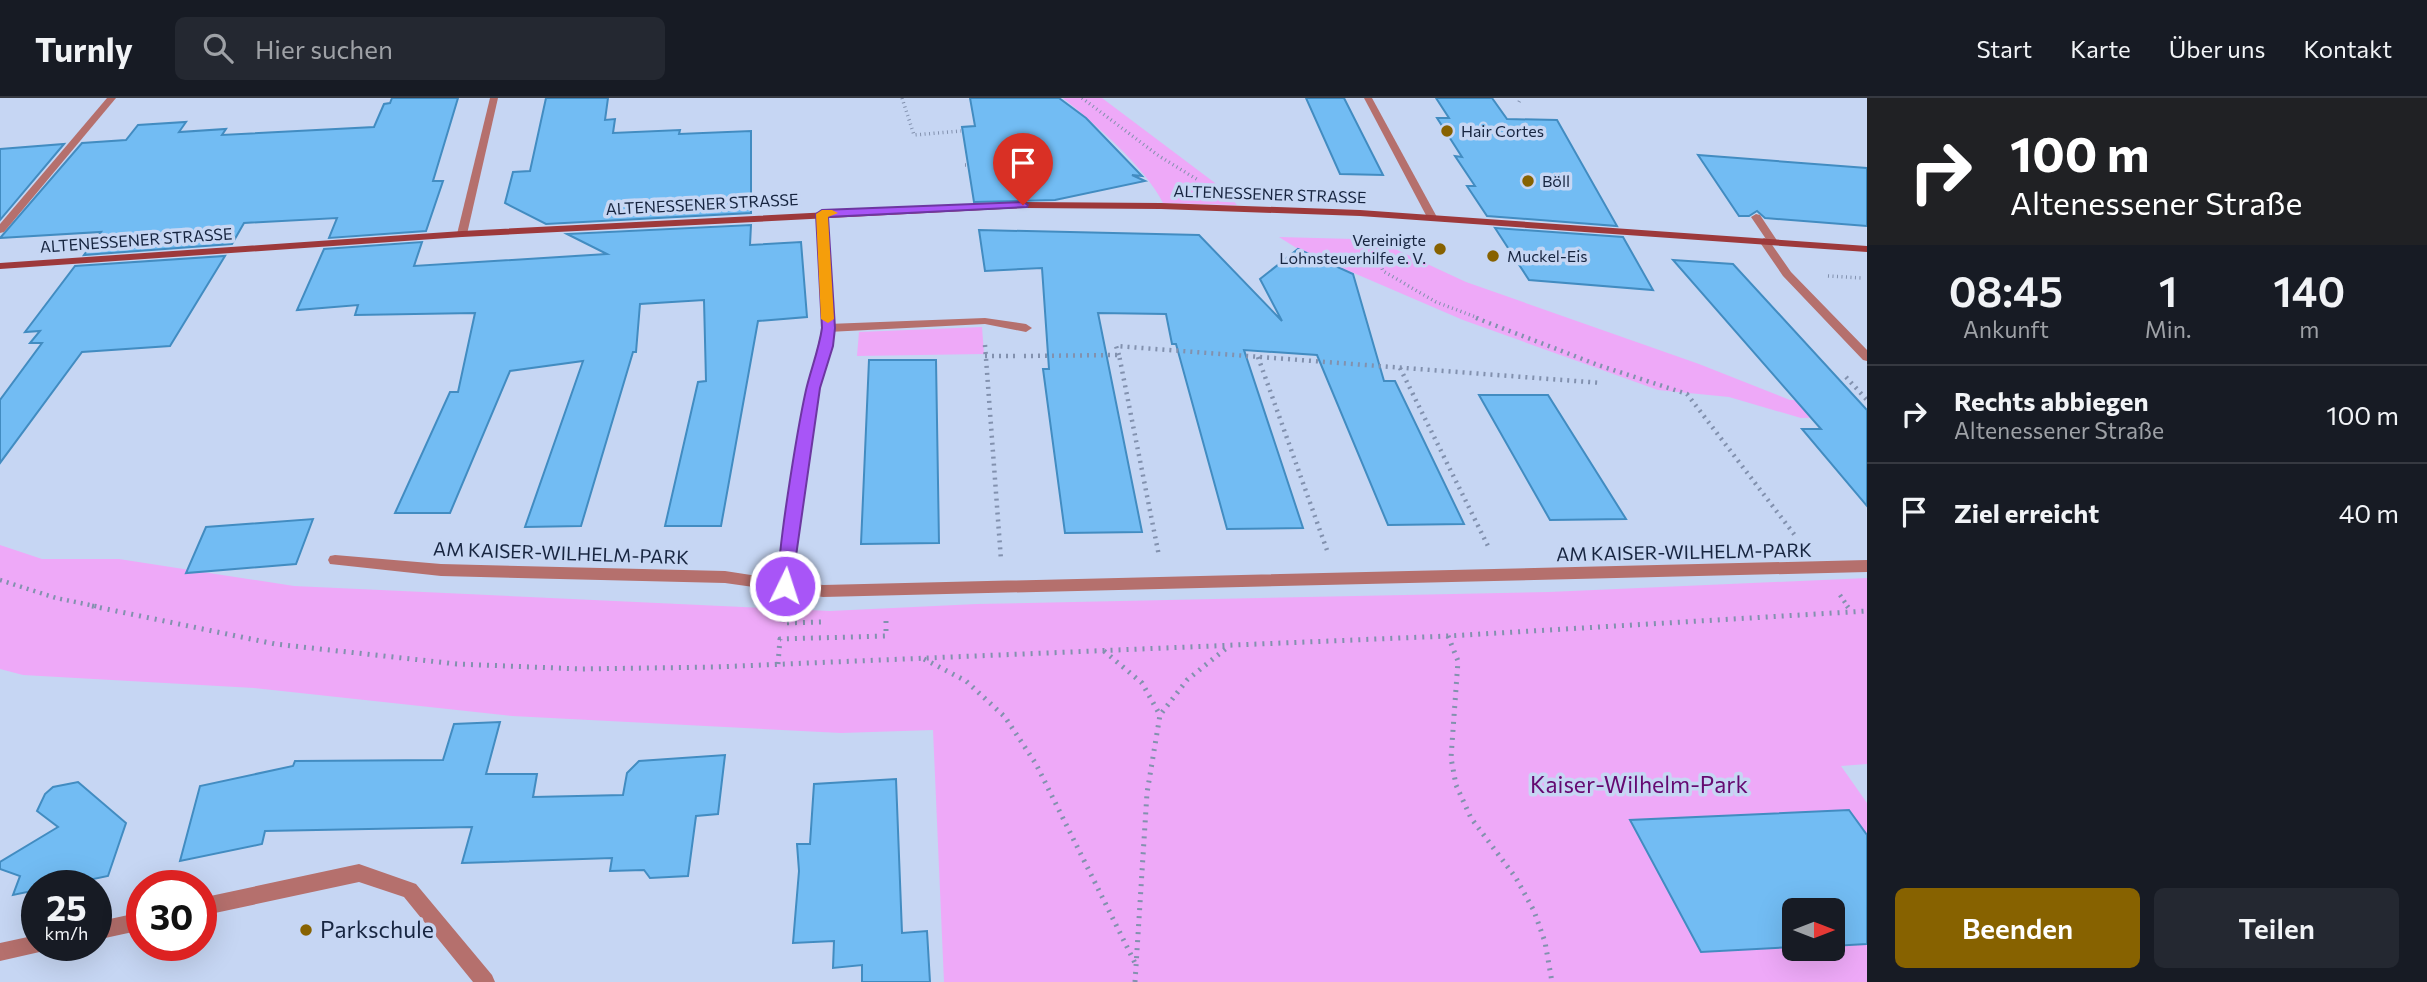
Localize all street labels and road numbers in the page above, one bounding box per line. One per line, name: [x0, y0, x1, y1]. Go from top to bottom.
street label: ALTENESSENER STRASSE: [1173, 181, 1367, 206]
street label: ALTENESSENER STRASSE: [605, 189, 799, 218]
street label: ALTENESSENER STRASSE: [39, 223, 233, 256]
street label: AM KAISER-WILHELM-PARK: [433, 537, 690, 568]
street label: AM KAISER-WILHELM-PARK: [1556, 538, 1812, 565]

